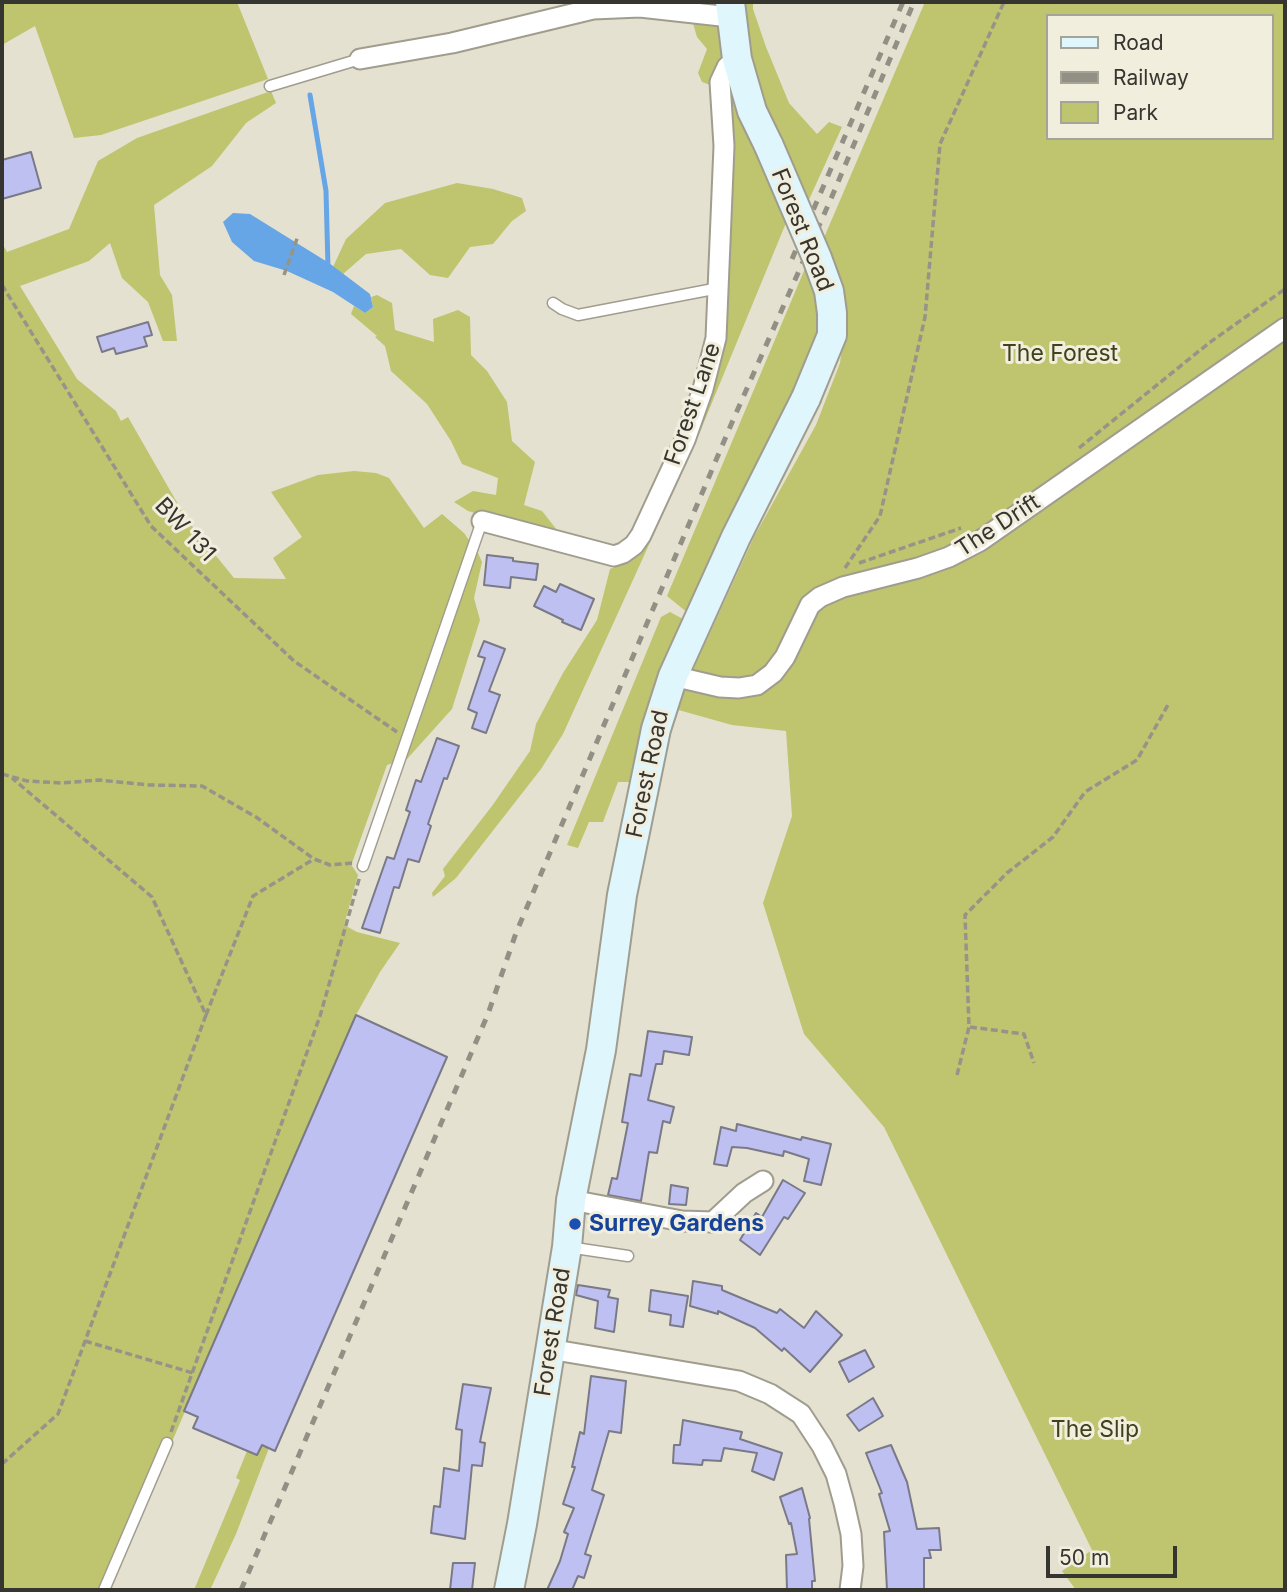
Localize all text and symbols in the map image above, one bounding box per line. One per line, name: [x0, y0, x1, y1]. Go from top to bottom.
legend: [1046, 14, 1273, 140]
text: Road: [1113, 30, 1164, 55]
text: Railway: [1113, 65, 1189, 90]
text: Park: [1113, 100, 1158, 125]
street label: Forest Road: [765, 165, 839, 295]
street label: Forest Lane: [659, 339, 727, 469]
park label: The Forest: [1002, 340, 1118, 368]
street label: The Drift: [951, 489, 1045, 563]
street label: BW 131: [149, 492, 221, 568]
street label: Forest Road: [621, 708, 675, 840]
place label: Surrey Gardens: [589, 1210, 764, 1238]
marker: Surrey Gardens: [567, 1216, 583, 1232]
street label: Forest Road: [529, 1266, 577, 1398]
park label: The Slip: [1051, 1416, 1139, 1444]
scale bar: [1049, 1532, 1180, 1576]
text: 50 m: [1059, 1545, 1109, 1570]

